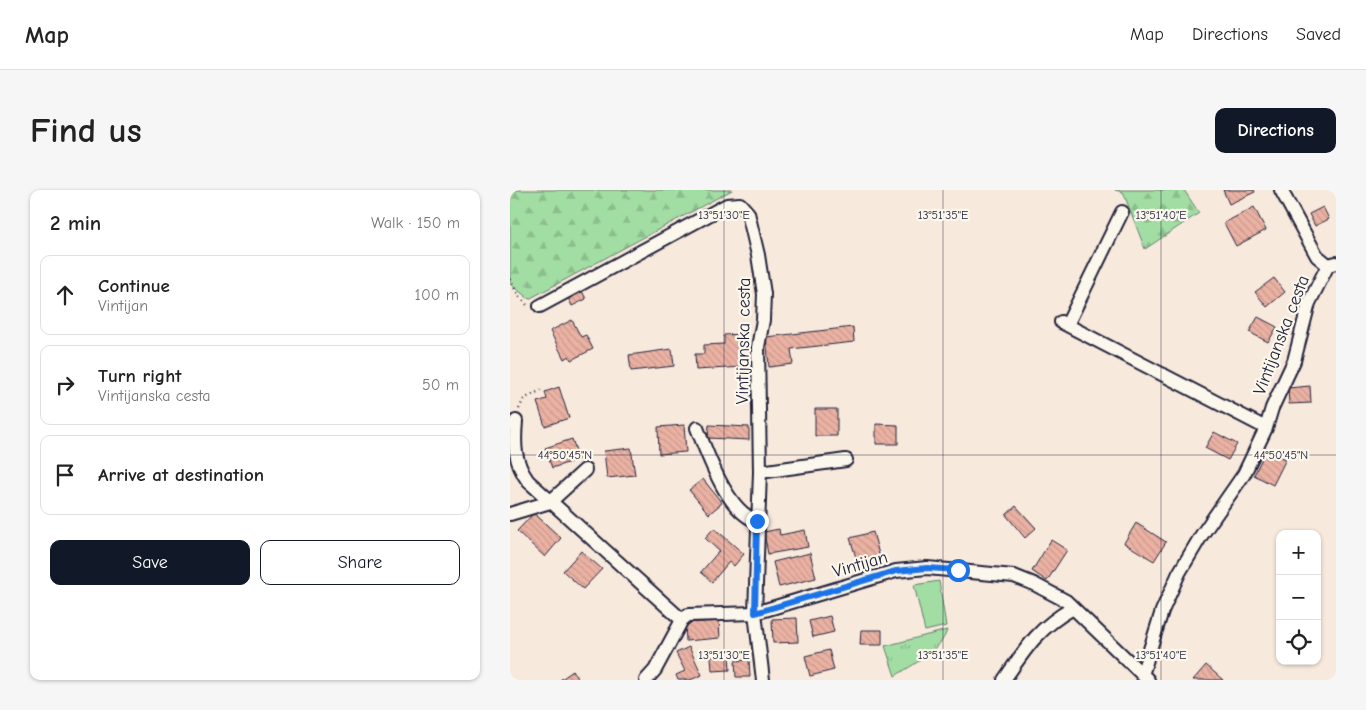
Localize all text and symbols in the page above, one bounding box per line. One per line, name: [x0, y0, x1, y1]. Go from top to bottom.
text: Map: [25, 21, 69, 49]
text: Map: [1130, 24, 1164, 45]
text: Directions: [1192, 24, 1268, 45]
text: Saved: [1296, 24, 1341, 45]
button: Directions: [1215, 108, 1336, 153]
text: Find us: [30, 110, 142, 151]
text: 13°51'30"E: [698, 208, 750, 222]
text: 13°51'35"E: [918, 208, 968, 222]
text: 13°51'40"E: [1135, 208, 1187, 222]
text: 2 min: [50, 211, 101, 235]
text: Walk · 150 m: [371, 214, 460, 232]
street label: Vintijanska cesta: [1249, 272, 1314, 398]
text: Continue: [98, 275, 170, 297]
street label: Vintijanska cesta: [732, 278, 755, 405]
icon: ahead: [51, 281, 79, 309]
text: 100 m: [415, 286, 459, 304]
text: Vintijan: [98, 297, 148, 315]
text: Turn right: [98, 365, 182, 387]
icon: right: [51, 371, 79, 399]
text: 50 m: [422, 376, 459, 394]
text: Vintijanska cesta: [98, 387, 211, 405]
text: 44°50'45"N: [538, 448, 592, 462]
text: 44°50'45"N: [1254, 448, 1308, 462]
icon: arrive: [51, 461, 79, 489]
text: Arrive at destination: [98, 464, 264, 486]
route end: [746, 510, 769, 533]
map controls: [1276, 530, 1321, 665]
button: +: [1276, 530, 1321, 575]
button: Save: [50, 540, 250, 585]
button: Share: [260, 540, 460, 585]
street label: Vintijan: [830, 547, 890, 582]
route start: [947, 559, 970, 582]
button: −: [1276, 575, 1321, 620]
button: locate: [1276, 620, 1321, 665]
text: 13°51'30"E: [698, 648, 750, 662]
text: 13°51'35"E: [918, 648, 968, 662]
text: 13°51'40"E: [1135, 648, 1187, 662]

